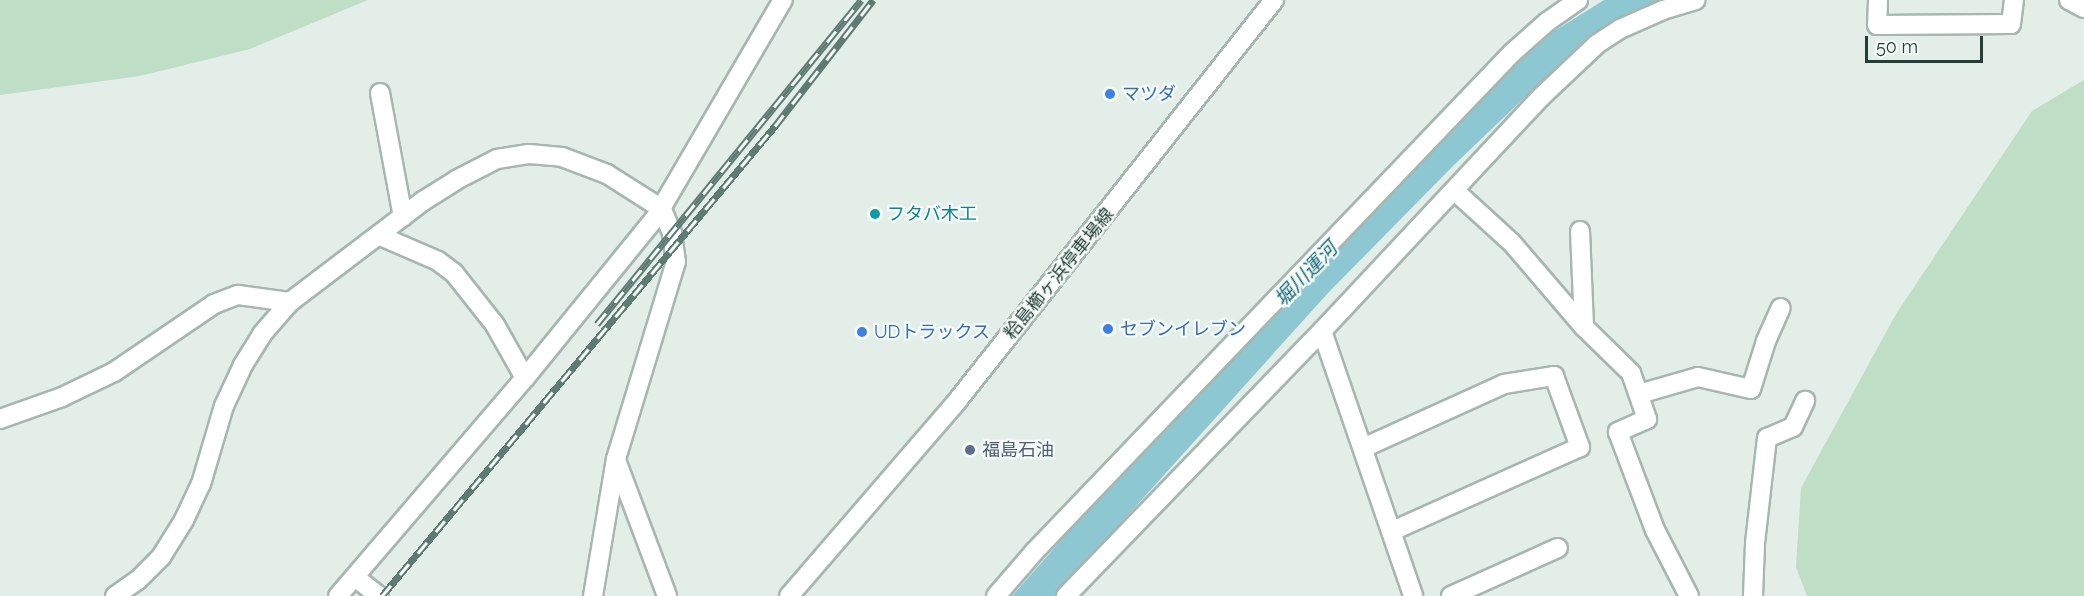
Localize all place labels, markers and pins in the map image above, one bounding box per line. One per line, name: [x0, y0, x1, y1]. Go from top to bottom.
place label: マツダ: [1122, 83, 1176, 105]
marker: マツダ: [1103, 87, 1117, 101]
place label: フタバ木工: [887, 203, 977, 225]
marker: フタバ木工: [868, 207, 882, 221]
place label: セブンイレブン: [1120, 318, 1246, 340]
place label: UDトラックス: [874, 321, 990, 343]
marker: セブンイレブン: [1101, 322, 1115, 336]
marker: UDトラックス: [855, 325, 869, 339]
place label: 福島石油: [982, 439, 1054, 461]
marker: 福島石油: [963, 443, 977, 457]

